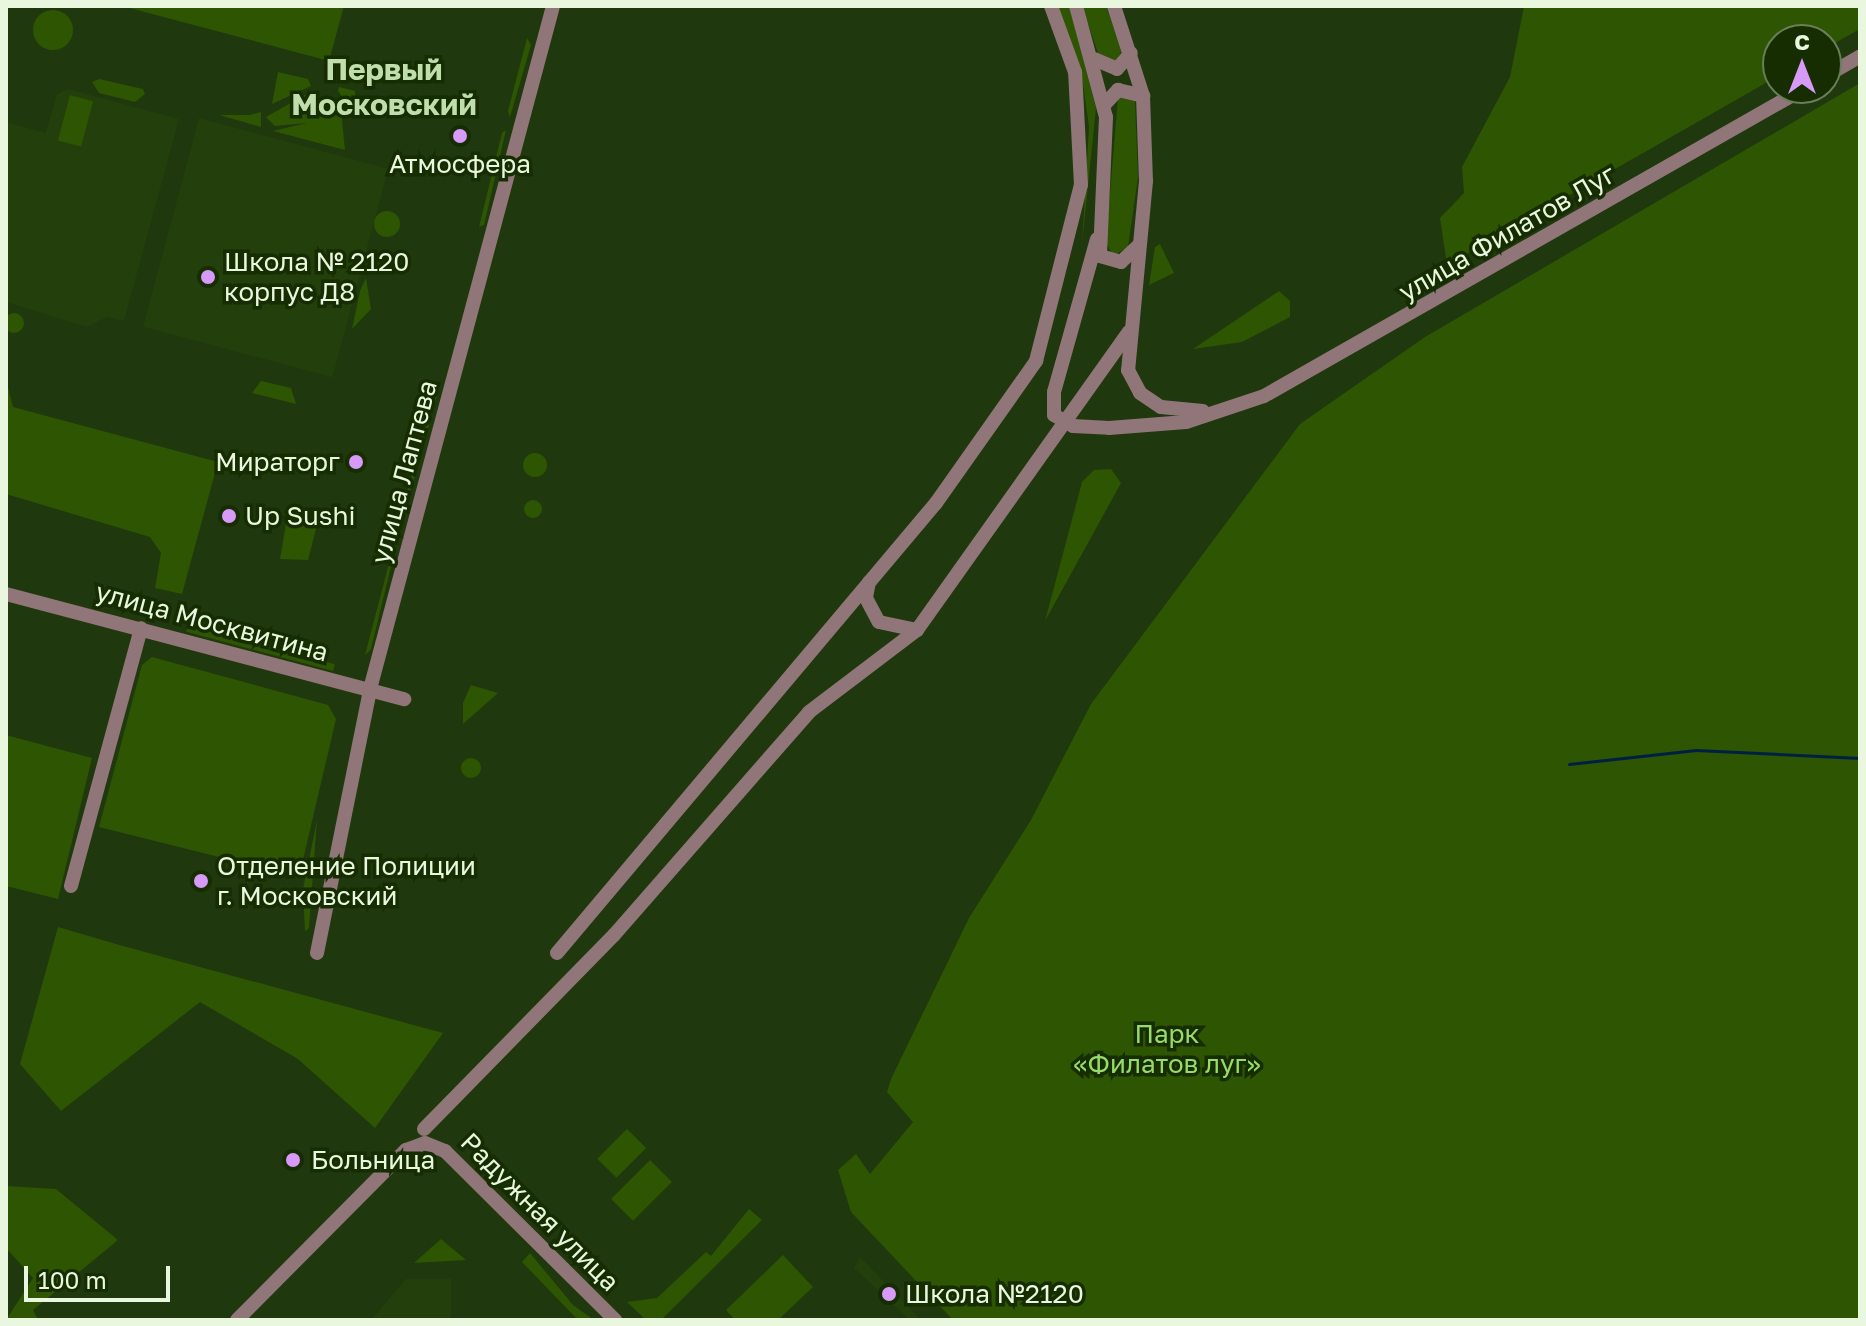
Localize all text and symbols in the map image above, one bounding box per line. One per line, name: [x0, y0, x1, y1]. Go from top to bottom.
north arrow: [1762, 24, 1842, 104]
text: С: [1794, 28, 1810, 55]
district label: Первый Московский: [291, 51, 477, 122]
marker: Атмосфера: [451, 127, 469, 145]
place label: Атмосфера: [389, 148, 531, 180]
street label: улица Филатов Луг: [1393, 158, 1621, 308]
place label: Школа № 2120 корпус Д8: [224, 246, 409, 308]
marker: Школа № 2120 корпус Д8: [199, 268, 217, 286]
street label: улица Лаптева: [365, 377, 443, 567]
place label: Мираторг: [215, 446, 340, 478]
marker: Мираторг: [347, 453, 365, 471]
place label: Up Sushi: [245, 500, 356, 532]
marker: Up Sushi: [220, 507, 238, 525]
street label: улица Москвитина: [92, 576, 332, 668]
place label: Отделение Полиции г. Московский: [217, 850, 476, 912]
marker: Отделение Полиции г. Московский: [192, 872, 210, 890]
park label: Парк «Филатов луг»: [1073, 1018, 1261, 1080]
street label: Радужная улица: [454, 1126, 626, 1298]
place label: Больница: [311, 1144, 435, 1176]
marker: Больница: [282, 1149, 304, 1171]
scale bar: [28, 1250, 174, 1300]
text: 100 m: [38, 1265, 107, 1294]
place label: Школа №2120: [905, 1278, 1084, 1310]
marker: Школа №2120: [880, 1285, 898, 1303]

